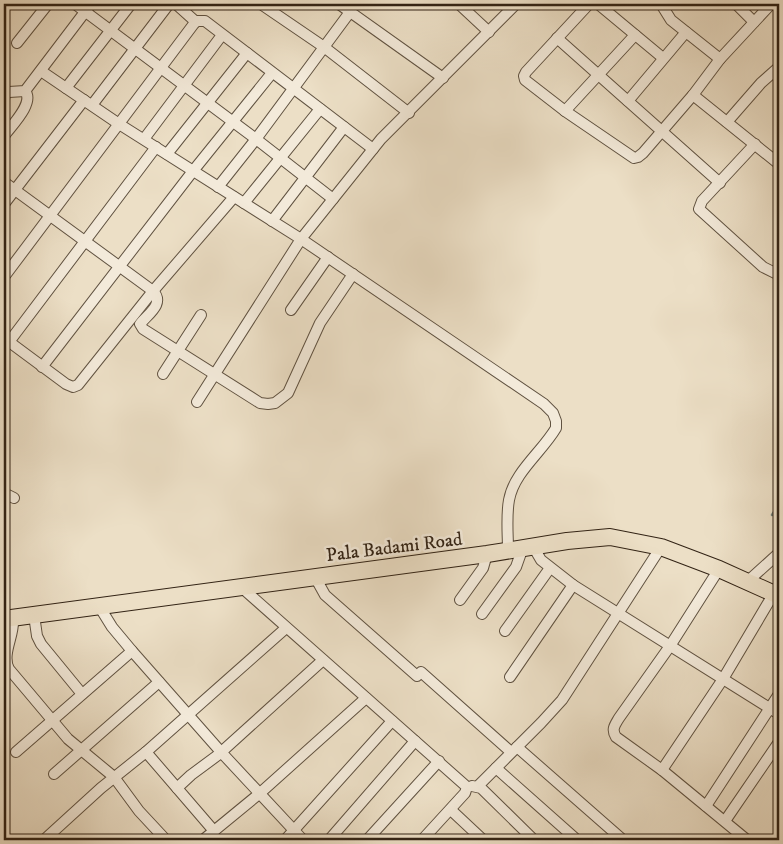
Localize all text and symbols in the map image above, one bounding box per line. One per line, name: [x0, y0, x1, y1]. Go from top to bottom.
street label: Pala Badami Road: [325, 528, 464, 567]

